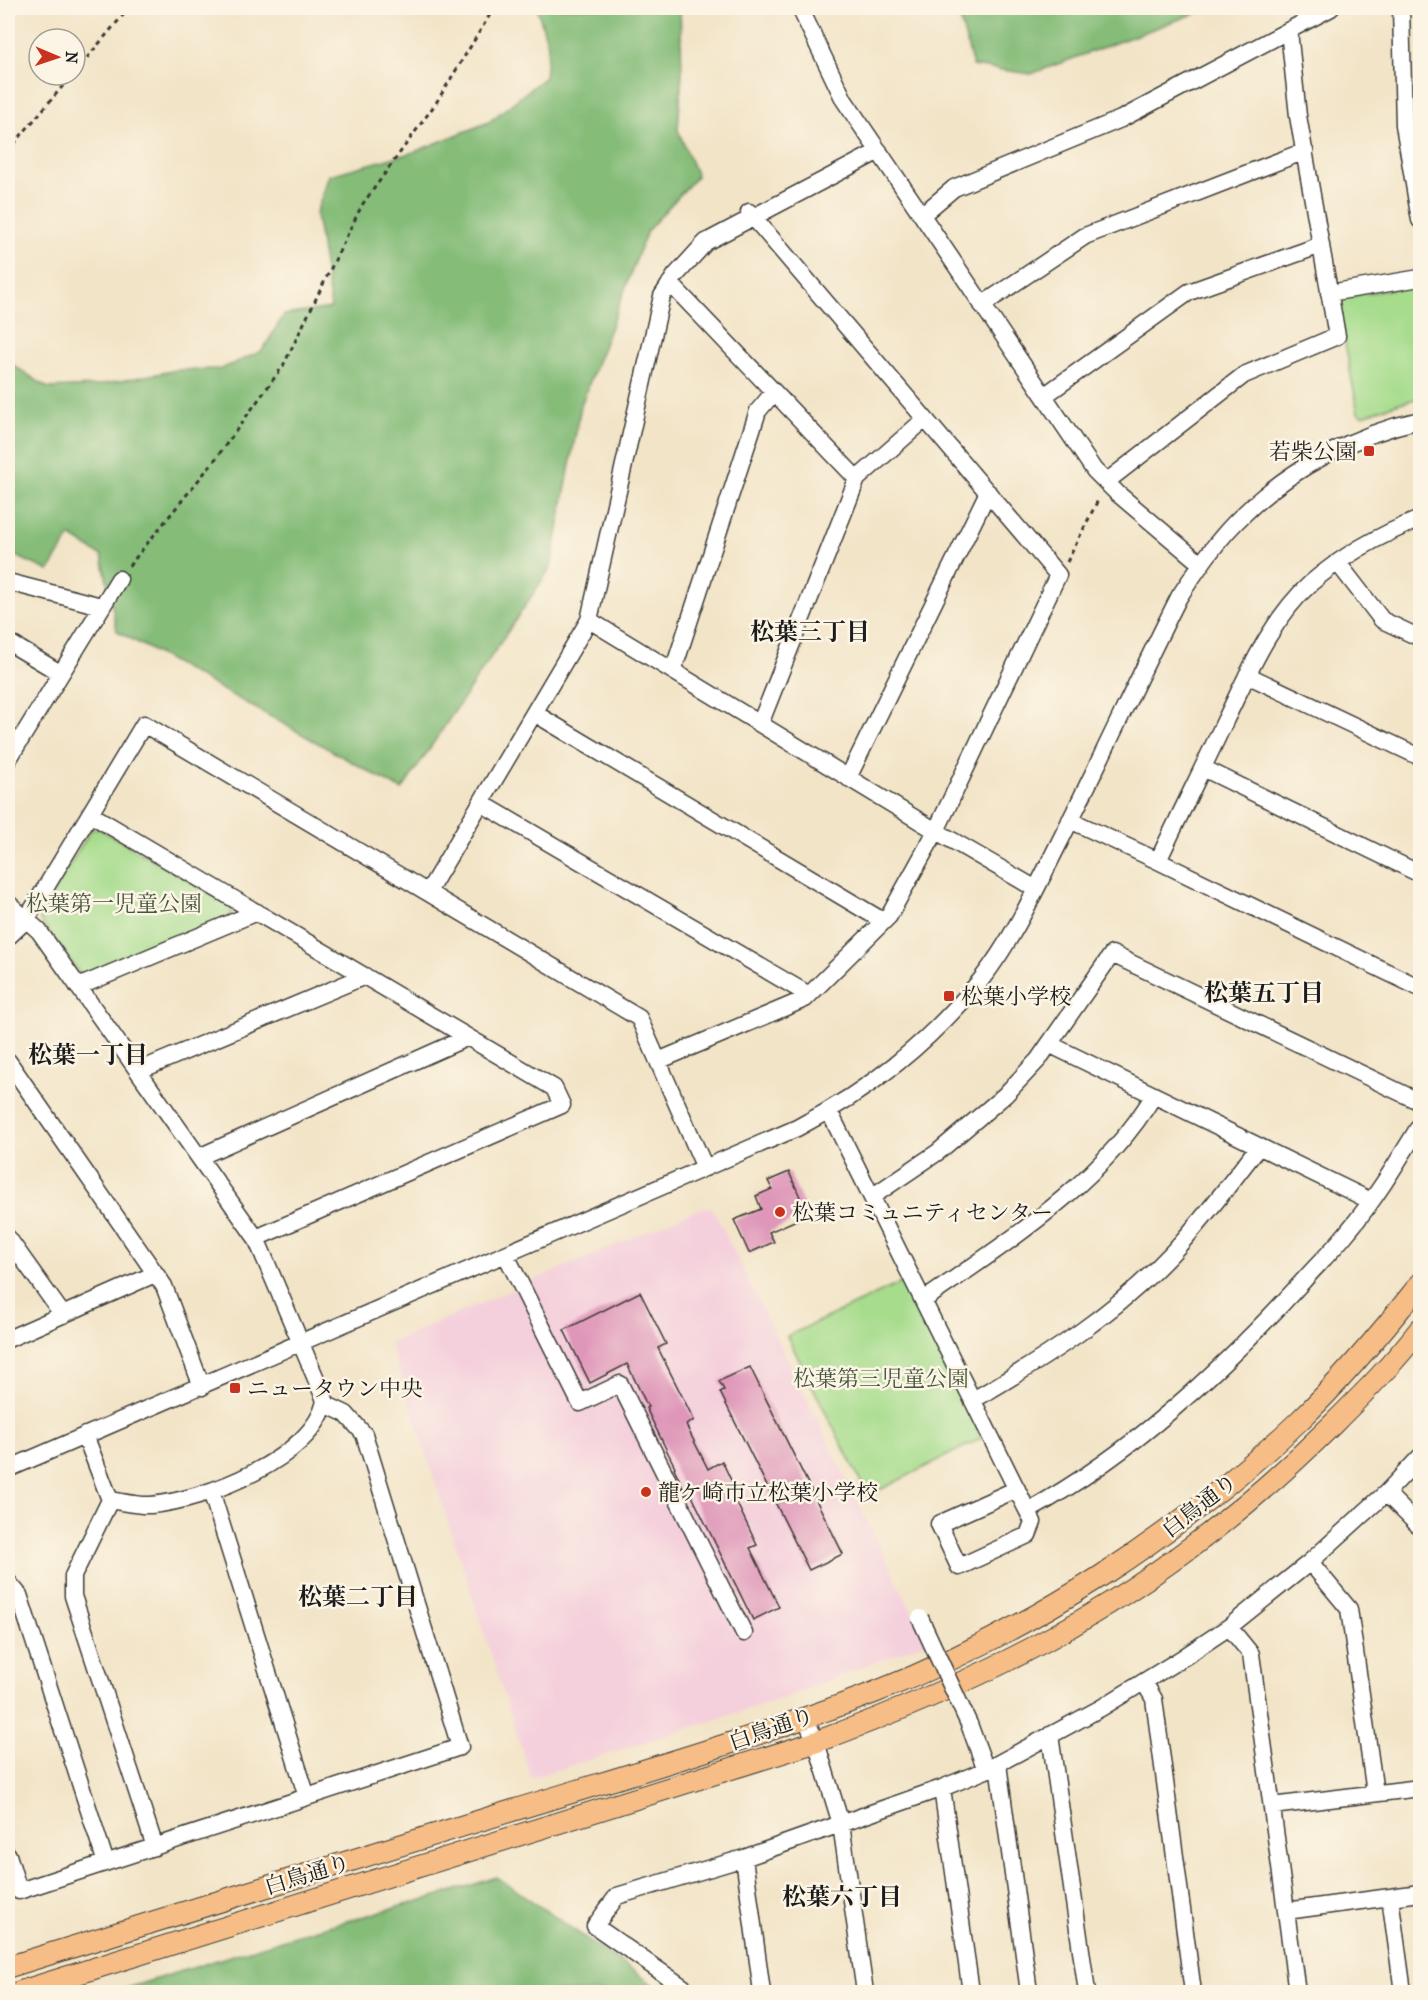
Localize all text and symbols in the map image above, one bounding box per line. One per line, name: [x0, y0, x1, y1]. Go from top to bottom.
north arrow: [27, 27, 87, 87]
text: N: [62, 51, 81, 65]
place label: 若柴公園: [1269, 439, 1357, 465]
marker: 若柴公園: [1362, 444, 1376, 458]
district label: 松葉三丁目: [750, 618, 870, 646]
park label: 松葉第一児童公園: [26, 891, 202, 917]
district label: 松葉五丁目: [1204, 979, 1324, 1007]
place label: 松葉小学校: [961, 984, 1071, 1010]
marker: 松葉小学校: [942, 989, 956, 1003]
district label: 松葉一丁目: [28, 1041, 148, 1069]
place label: 松葉コミュニティセンター: [792, 1200, 1053, 1226]
marker: 松葉コミュニティセンター: [773, 1205, 787, 1219]
park label: 松葉第三児童公園: [793, 1366, 969, 1392]
place label: ニュータウン中央: [247, 1376, 423, 1402]
marker: ニュータウン中央: [228, 1381, 242, 1395]
street label: 白鳥通り: [1157, 1468, 1242, 1543]
place label: 龍ケ崎市立松葉小学校: [658, 1480, 878, 1506]
marker: 龍ケ崎市立松葉小学校: [639, 1485, 653, 1499]
district label: 松葉二丁目: [298, 1583, 418, 1611]
street label: 白鳥通り: [725, 1702, 817, 1756]
street label: 白鳥通り: [261, 1850, 353, 1900]
district label: 松葉六丁目: [782, 1883, 902, 1911]

